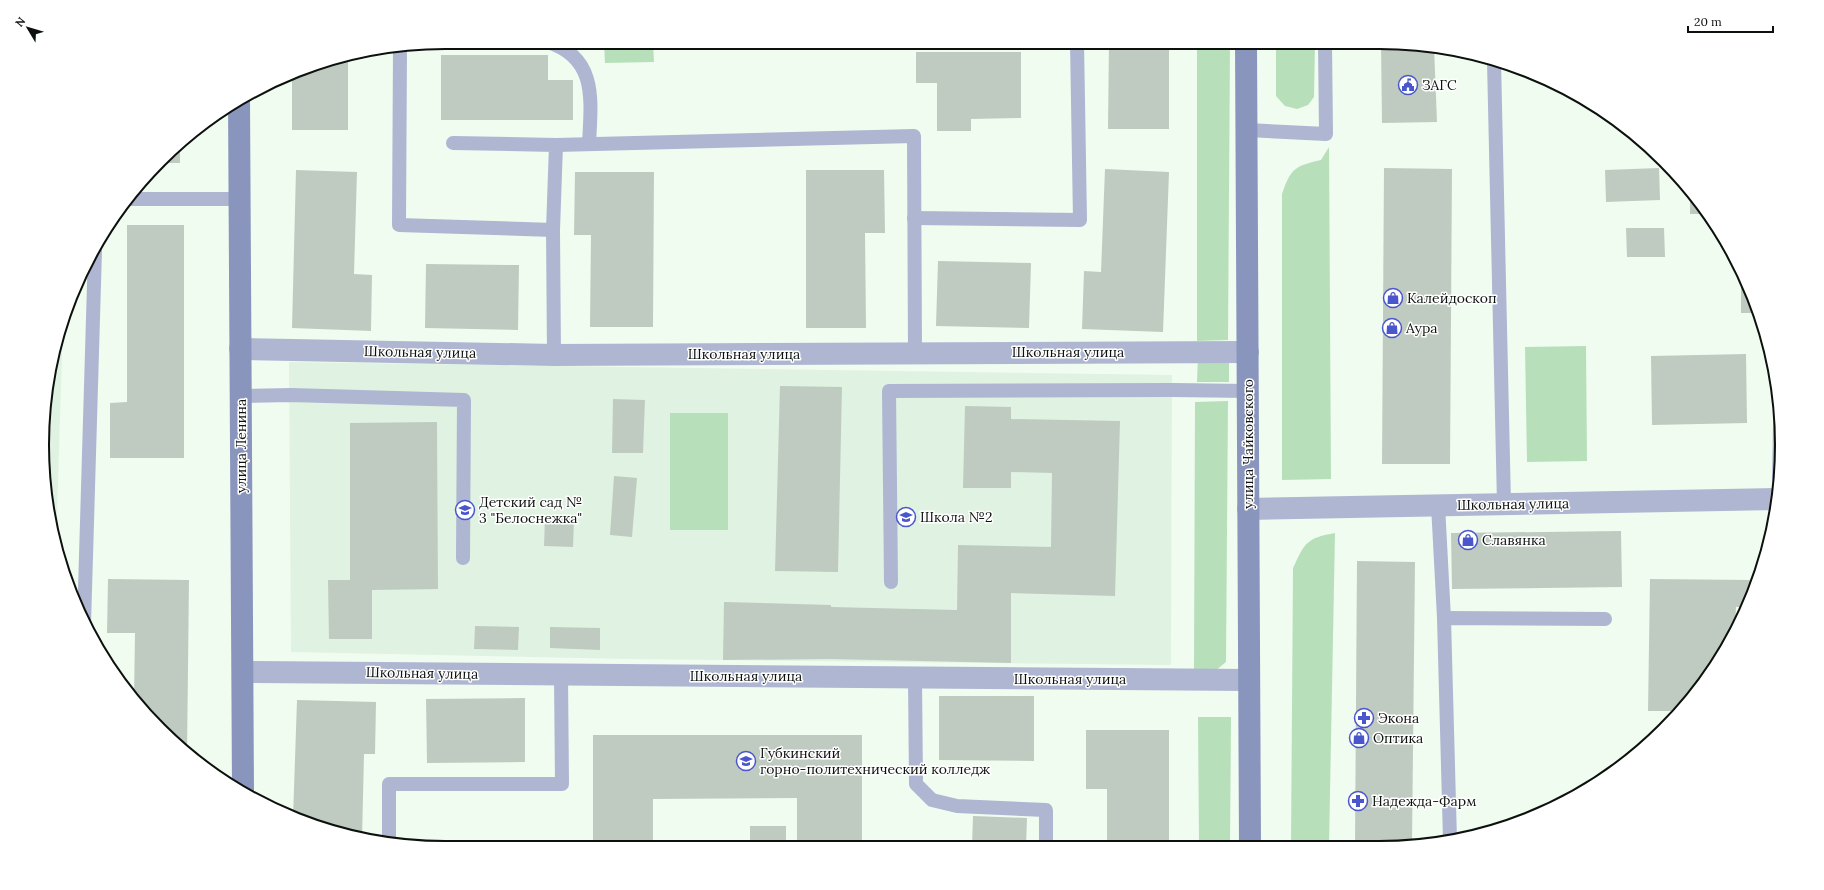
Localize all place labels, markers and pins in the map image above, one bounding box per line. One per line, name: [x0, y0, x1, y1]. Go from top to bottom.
public building icon: ЗАГС: [1397, 74, 1419, 96]
place label: ЗАГС: [1422, 76, 1457, 94]
shop icon: Калейдоскоп: [1382, 287, 1404, 309]
place label: Калейдоскоп: [1407, 289, 1497, 307]
shop icon: Аура: [1381, 317, 1403, 339]
place label: Аура: [1405, 319, 1438, 337]
place label: Детский сад № 3 "Белоснежка": [479, 493, 582, 527]
school or university icon: Детский сад № 3 "Белоснежка": [454, 499, 476, 521]
school or university icon: Школа №2: [895, 506, 917, 528]
place label: Школа №2: [920, 508, 993, 526]
shop icon: Славянка: [1457, 529, 1479, 551]
place label: Славянка: [1482, 531, 1546, 549]
pharmacy icon: Экона: [1353, 707, 1375, 729]
place label: Экона: [1378, 709, 1419, 727]
shop icon: Оптика: [1348, 727, 1370, 749]
place label: Оптика: [1373, 729, 1423, 747]
place label: Губкинский горно-политехнический колледж: [760, 744, 990, 778]
school or university icon: Губкинский горно-политехнический колледж: [735, 750, 757, 772]
pharmacy icon: Надежда-Фарм: [1347, 790, 1369, 812]
place label: Надежда-Фарм: [1372, 792, 1476, 810]

